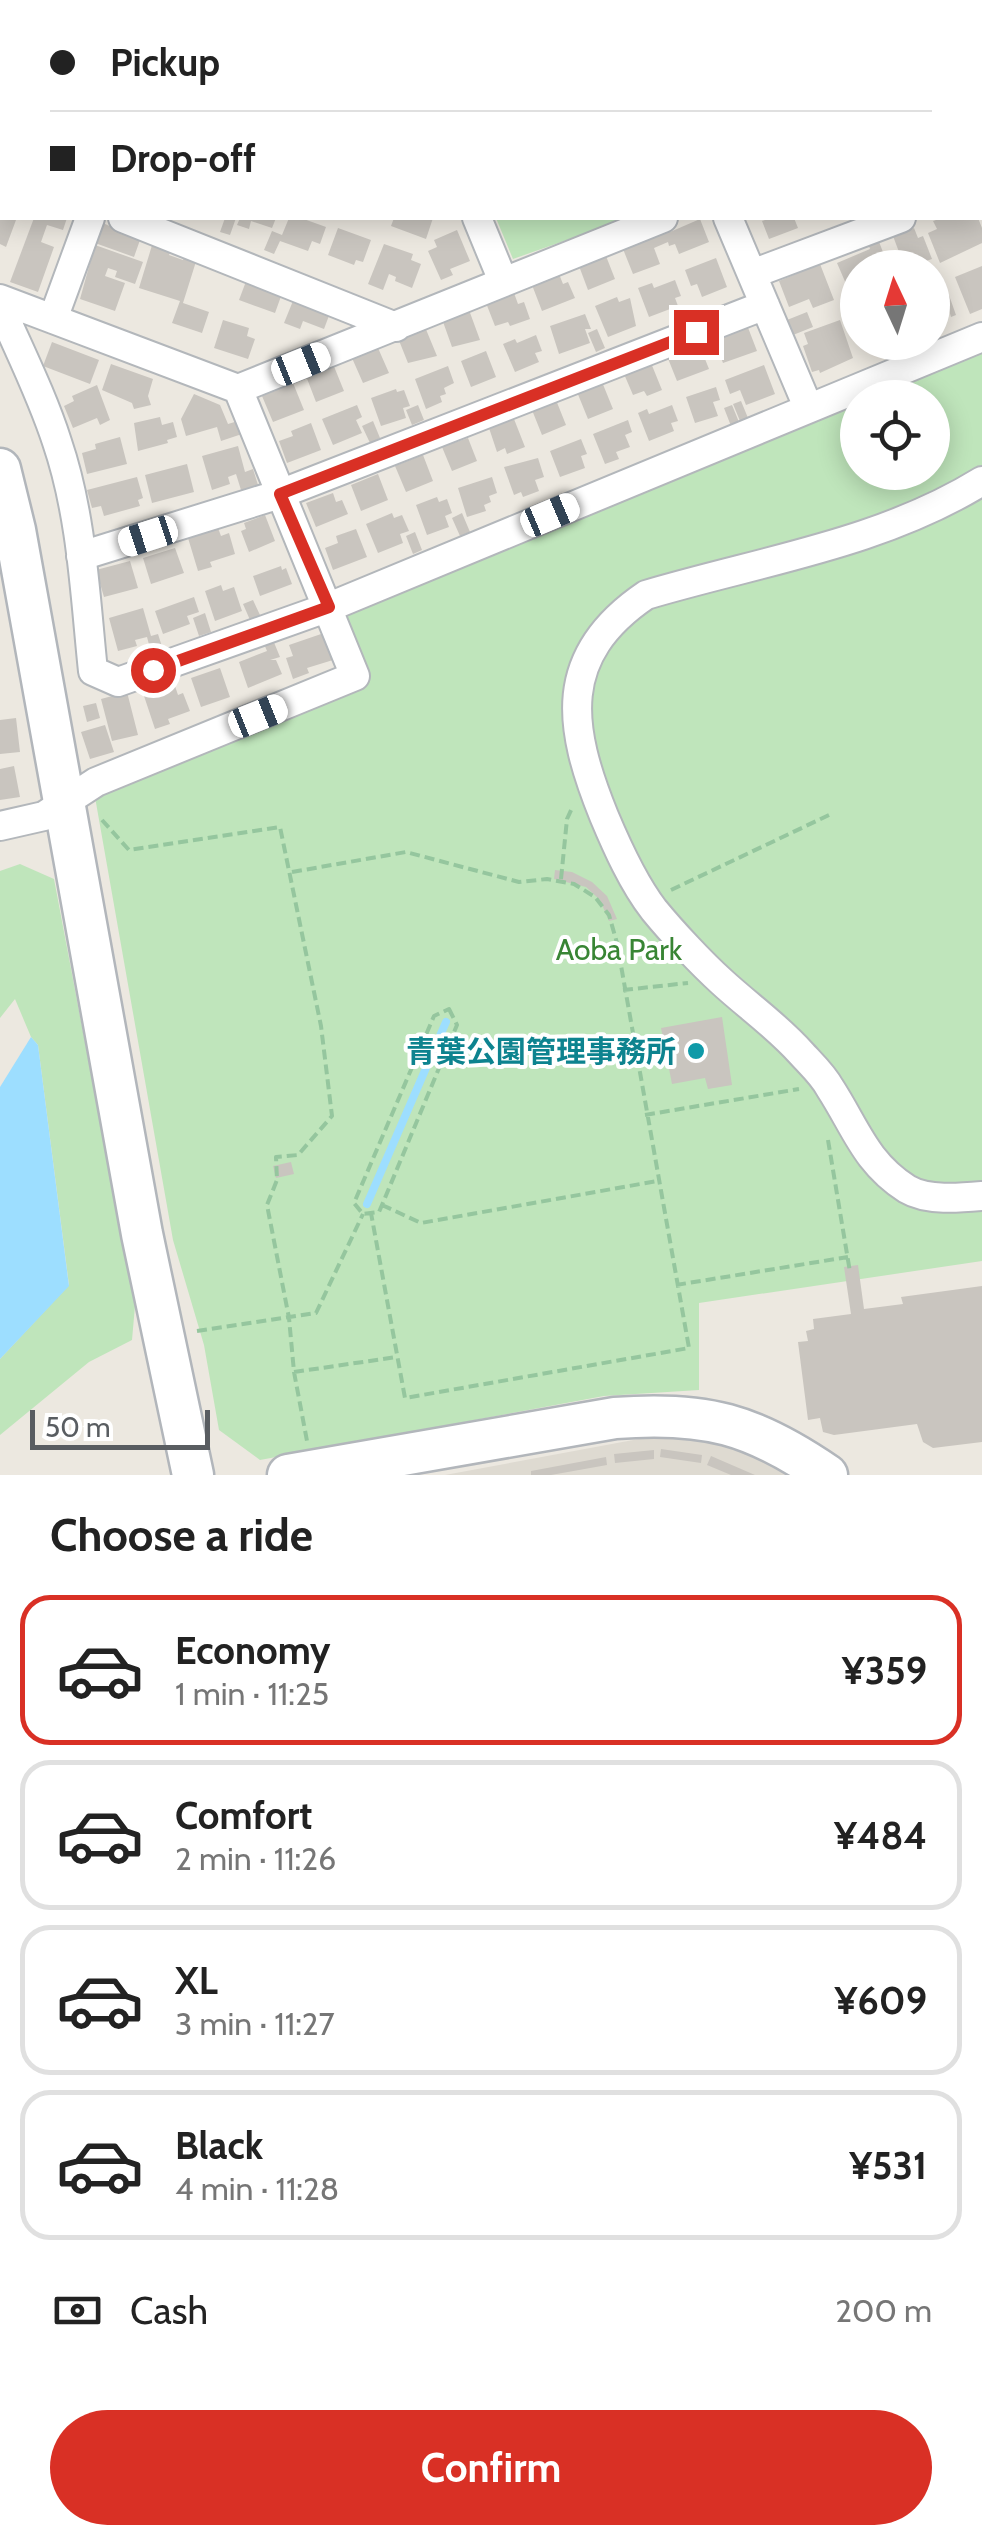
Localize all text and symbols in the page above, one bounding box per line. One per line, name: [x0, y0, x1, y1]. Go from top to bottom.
text: Pickup: [110, 39, 220, 86]
text: Drop-off: [110, 135, 256, 182]
north arrow: [840, 250, 950, 360]
map controls: [840, 250, 950, 490]
route end: [674, 310, 719, 355]
car: [268, 339, 334, 389]
button: locate: [840, 380, 950, 490]
car: [517, 489, 583, 541]
car: [115, 512, 181, 560]
route start: [131, 648, 176, 693]
car: [225, 691, 291, 741]
park label: Aoba Park: [556, 931, 683, 968]
place label: 青葉公園管理事務所: [406, 1033, 676, 1070]
marker: 青葉公園管理事務所: [685, 1040, 707, 1062]
scale bar: [30, 1405, 210, 1450]
text: 50 m: [45, 1410, 111, 1444]
text: Choose a ride: [50, 1508, 313, 1562]
icon: car: [55, 1625, 145, 1715]
text: Economy: [175, 1627, 330, 1674]
text: ¥359: [842, 1647, 927, 1694]
text: 1 min · 11:25: [175, 1674, 329, 1713]
icon: car: [55, 1790, 145, 1880]
text: Comfort: [175, 1792, 312, 1839]
text: ¥484: [834, 1812, 927, 1859]
text: 2 min · 11:26: [175, 1839, 336, 1878]
icon: car: [55, 1955, 145, 2045]
text: XL: [175, 1957, 218, 2004]
text: ¥609: [835, 1977, 927, 2024]
text: 3 min · 11:27: [175, 2004, 335, 2043]
icon: car: [55, 2120, 145, 2210]
text: Black: [175, 2122, 263, 2169]
text: ¥531: [849, 2142, 927, 2189]
text: 4 min · 11:28: [175, 2169, 339, 2208]
icon: cash: [50, 2283, 105, 2338]
text: Cash: [130, 2287, 208, 2334]
text: 200 m: [835, 2291, 932, 2330]
button: Confirm: [50, 2410, 932, 2525]

